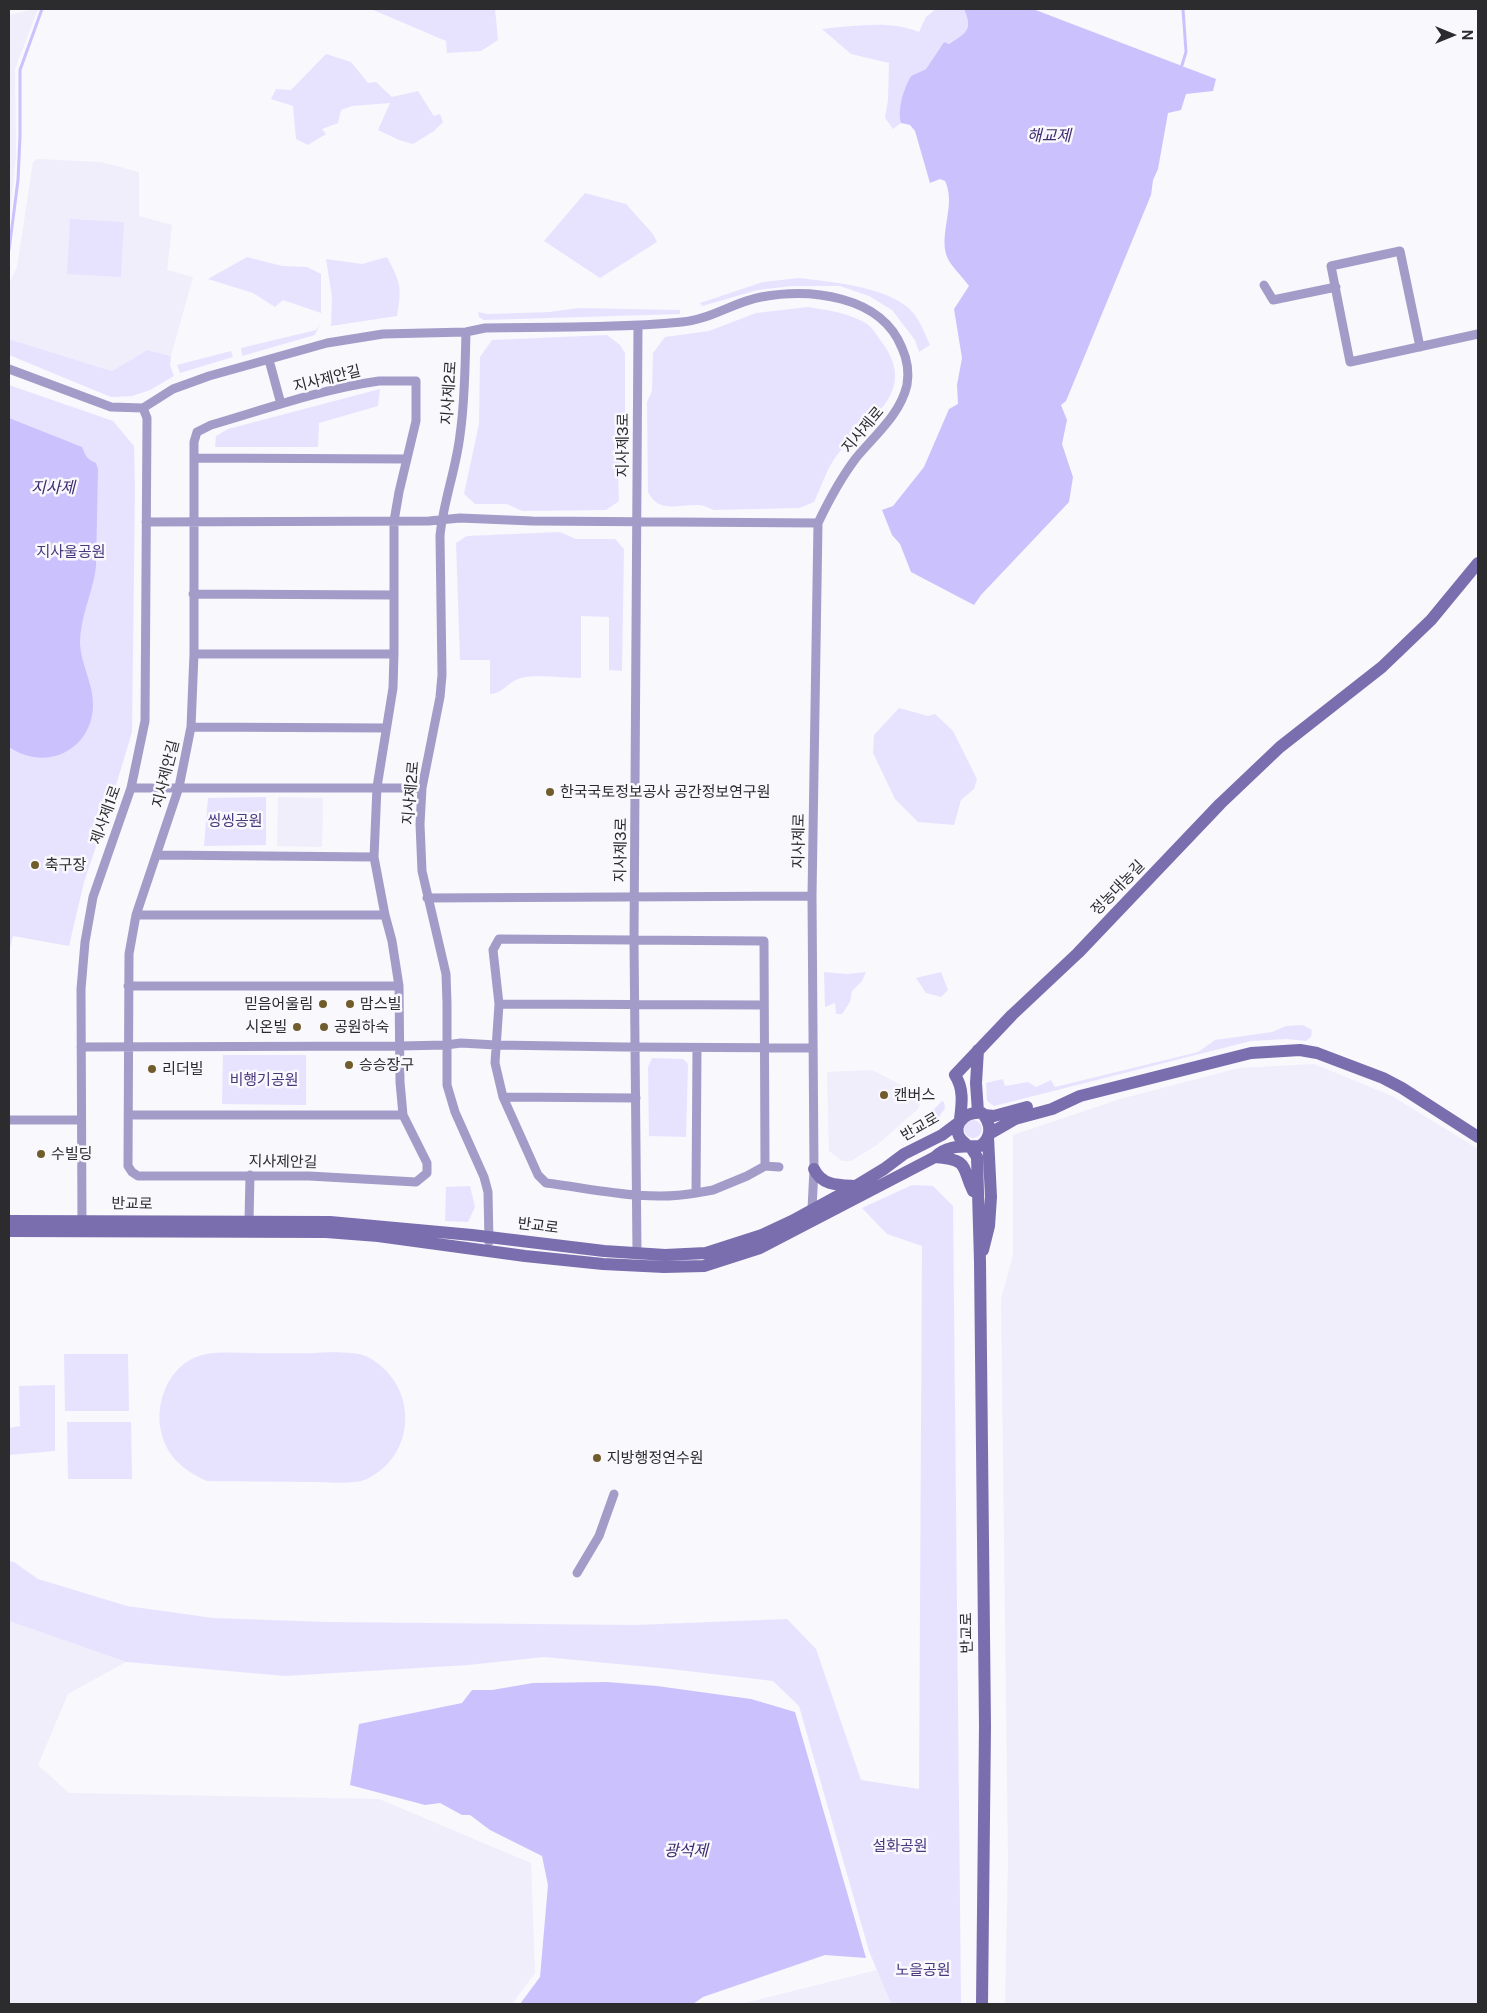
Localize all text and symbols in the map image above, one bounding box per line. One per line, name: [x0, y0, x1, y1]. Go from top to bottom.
north arrow: [1427, 10, 1477, 60]
text: N: [1459, 30, 1475, 40]
water label: 해교제: [1027, 126, 1071, 146]
street label: 지사제2로: [438, 360, 460, 426]
street label: 지사제안길: [291, 362, 363, 396]
street label: 지사제로: [838, 403, 888, 457]
street label: 지사제3로: [614, 413, 632, 477]
water label: 지사제: [31, 478, 75, 498]
park label: 지사울공원: [37, 543, 105, 561]
street label: 지사제안길: [149, 738, 183, 810]
street label: 지사제2로: [399, 760, 423, 826]
street label: 제사제1로: [87, 783, 125, 847]
place label: 한국국토정보공사 공간정보연구원: [560, 783, 771, 801]
marker: 한국국토정보공사 공간정보연구원: [544, 786, 556, 798]
park label: 씽씽공원: [207, 812, 263, 830]
street label: 지사제로: [790, 813, 808, 869]
street label: 지사제3로: [611, 818, 631, 882]
place label: 축구장: [45, 856, 86, 874]
street label: 정농대농길: [1088, 857, 1148, 919]
marker: 축구장: [29, 859, 41, 871]
place label: 믿음어울림: [244, 995, 313, 1013]
place label: 맘스빌: [360, 995, 401, 1013]
marker: 믿음어울림: [317, 998, 329, 1010]
marker: 맘스빌: [344, 998, 356, 1010]
place label: 시온빌: [246, 1018, 287, 1036]
place label: 공원하숙: [334, 1018, 389, 1036]
marker: 시온빌: [291, 1021, 303, 1033]
marker: 공원하숙: [318, 1021, 330, 1033]
place label: 승승장구: [359, 1056, 414, 1074]
marker: 승승장구: [343, 1059, 355, 1071]
place label: 리더빌: [162, 1060, 203, 1078]
marker: 리더빌: [146, 1063, 158, 1075]
park label: 비행기공원: [230, 1071, 298, 1089]
place label: 캔버스: [894, 1086, 935, 1104]
marker: 캔버스: [878, 1089, 890, 1101]
street label: 반교로: [898, 1109, 942, 1145]
place label: 수빌딩: [51, 1145, 92, 1163]
marker: 수빌딩: [35, 1148, 47, 1160]
street label: 지사제안길: [248, 1152, 318, 1172]
street label: 반교로: [111, 1195, 153, 1213]
street label: 반교로: [516, 1215, 560, 1237]
place label: 지방행정연수원: [607, 1449, 704, 1467]
marker: 지방행정연수원: [591, 1452, 603, 1464]
street label: 반교로: [958, 1612, 976, 1654]
park label: 설화공원: [872, 1837, 928, 1855]
water label: 광석제: [664, 1841, 708, 1861]
park label: 노을공원: [895, 1961, 951, 1979]

